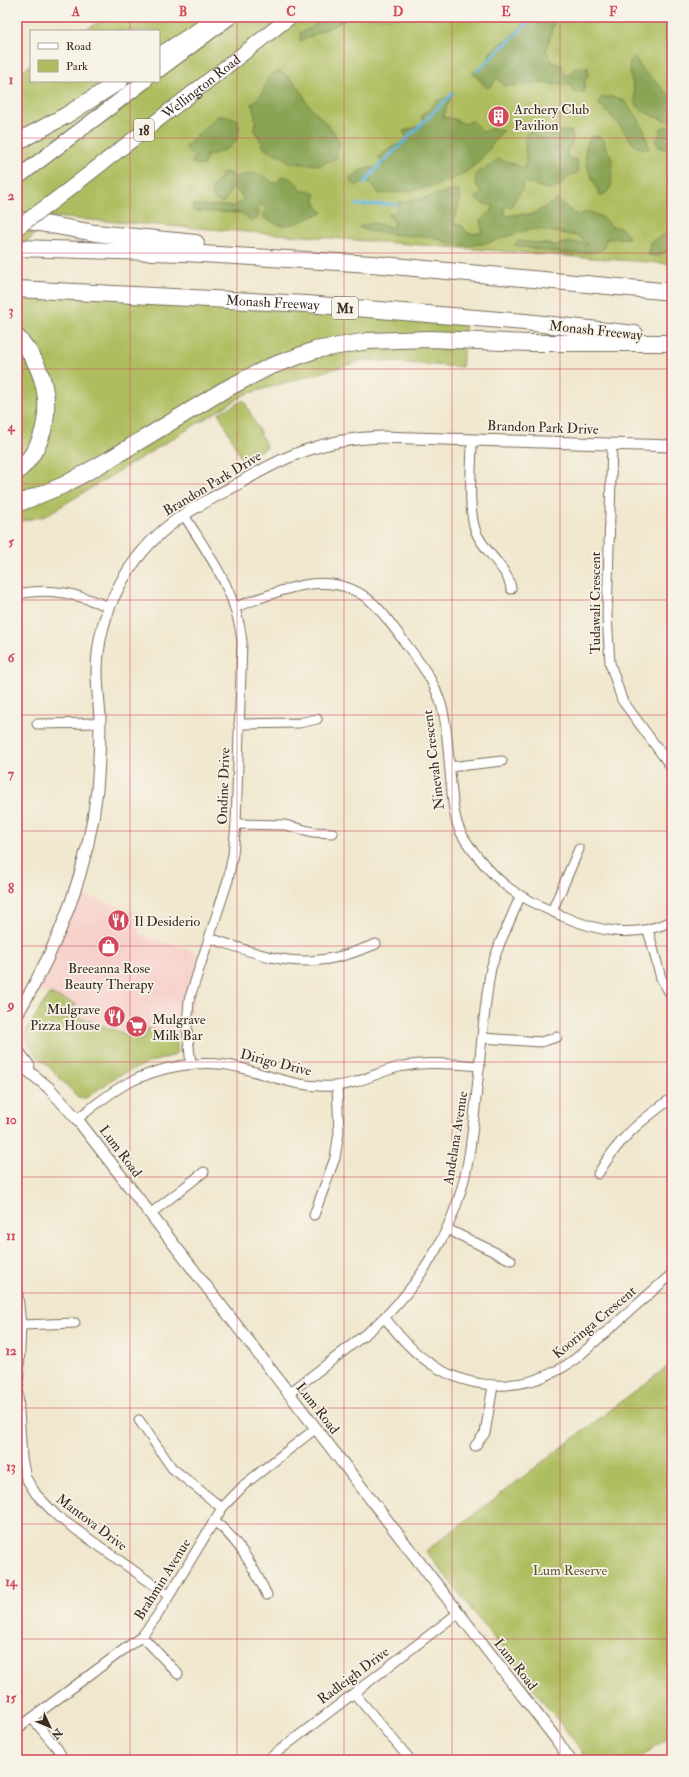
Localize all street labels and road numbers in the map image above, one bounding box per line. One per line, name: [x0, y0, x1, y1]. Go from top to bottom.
street label: Wellington Road: [158, 51, 244, 123]
road number: 18: [134, 119, 154, 141]
street label: Monash Freeway: [225, 292, 321, 315]
road number: M1: [332, 297, 358, 319]
street label: Monash Freeway: [548, 317, 644, 345]
street label: Brandon Park Drive: [487, 417, 599, 438]
street label: Brandon Park Drive: [160, 447, 265, 519]
street label: Tudawali Crescent: [587, 551, 604, 654]
street label: Ninevah Crescent: [419, 709, 448, 811]
street label: Ondine Drive: [214, 747, 233, 825]
street label: Dirigo Drive: [239, 1045, 313, 1080]
street label: Andelana Avenue: [440, 1090, 471, 1187]
street label: Lum Road: [96, 1122, 146, 1181]
street label: Kooringa Crescent: [549, 1282, 640, 1362]
street label: Lum Road: [292, 1379, 343, 1437]
street label: Mantova Drive: [53, 1490, 131, 1555]
street label: Brahmin Avenue: [131, 1535, 194, 1623]
street label: Lum Road: [490, 1635, 541, 1693]
street label: Radleigh Drive: [314, 1643, 392, 1708]

